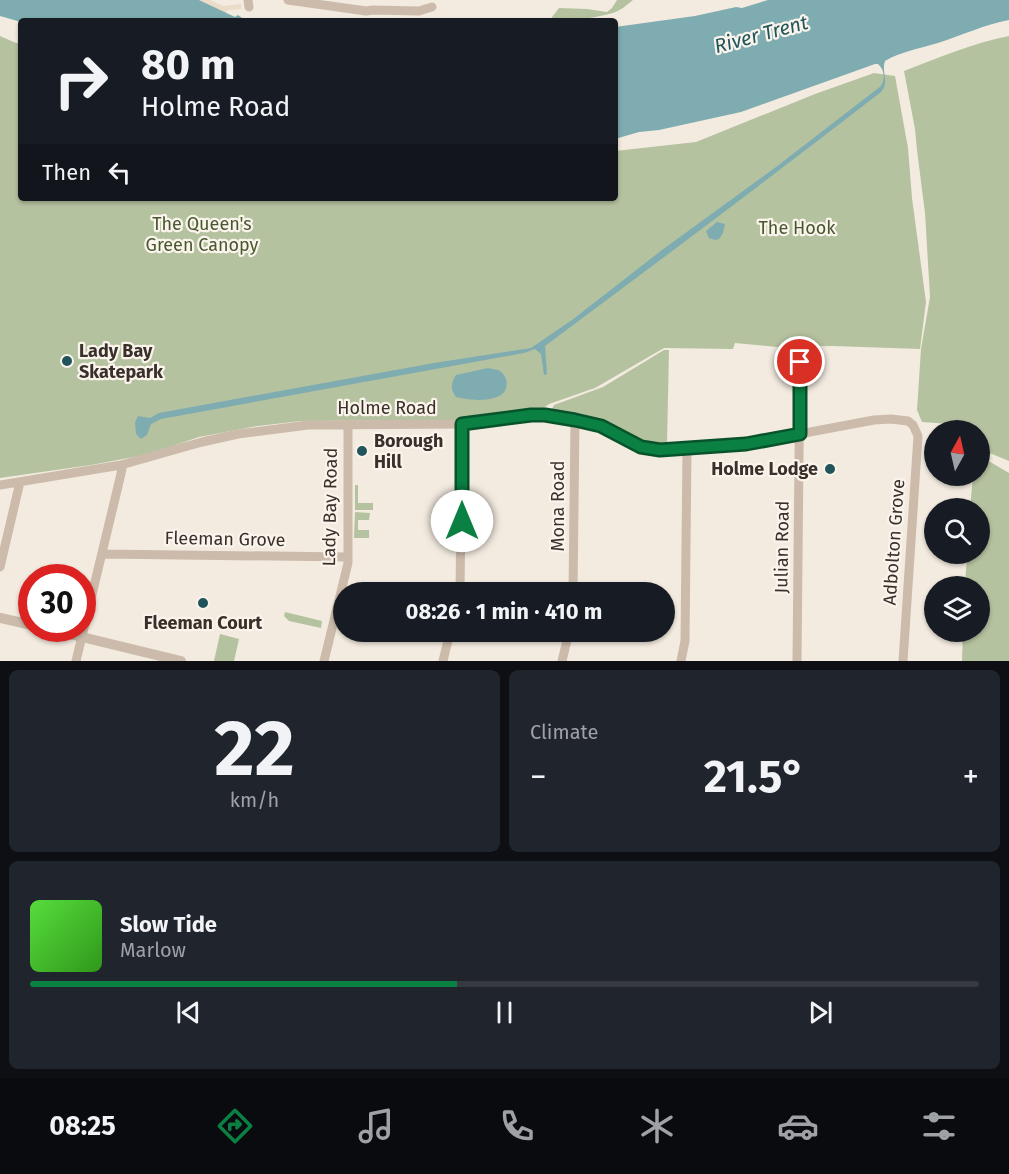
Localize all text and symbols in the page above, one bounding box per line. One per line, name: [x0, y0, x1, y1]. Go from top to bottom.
water label: River Trent: [712, 10, 811, 58]
text: 80 m: [141, 40, 235, 90]
icon: right: [42, 42, 120, 120]
text: Holme Road: [141, 91, 290, 123]
icon: left: [103, 156, 136, 189]
text: Then: [42, 159, 91, 186]
park label: The Queen's Green Canopy: [146, 213, 259, 256]
park label: The Hook: [759, 217, 836, 239]
pin: [774, 336, 825, 387]
place label: Lady Bay Skatepark: [79, 340, 164, 383]
icon: arrive: [783, 345, 816, 378]
marker: Lady Bay Skatepark: [60, 354, 74, 368]
street label: Holme Road: [337, 397, 437, 419]
north arrow: [924, 420, 990, 486]
map controls: [924, 420, 990, 642]
place label: Borough Hill: [374, 430, 443, 473]
marker: Borough Hill: [355, 444, 369, 458]
street label: Lady Bay Road: [318, 448, 342, 566]
place label: Holme Lodge: [711, 458, 818, 480]
street label: Mona Road: [547, 460, 569, 552]
marker: Holme Lodge: [823, 462, 837, 476]
street label: Adbolton Grove: [879, 478, 909, 606]
position arrow: [430, 489, 494, 553]
button: search: [924, 498, 990, 564]
street label: Julian Road: [770, 500, 794, 594]
street label: Fleeman Grove: [164, 527, 286, 551]
speed limit sign: 30: [18, 564, 96, 642]
button: layers: [924, 576, 990, 642]
marker: Fleeman Court: [196, 596, 210, 610]
text: 08:26 · 1 min · 410 m: [406, 598, 602, 625]
place label: Fleeman Court: [144, 612, 263, 634]
text: 22: [214, 702, 295, 796]
text: Climate: [530, 720, 598, 744]
text: 21.5°: [704, 750, 805, 804]
text: −: [530, 757, 547, 797]
text: +: [963, 757, 979, 797]
text: km/h: [230, 788, 279, 812]
text: Slow Tide: [120, 911, 217, 938]
text: Marlow: [120, 938, 186, 962]
icon: previous: [172, 996, 205, 1029]
icon: pause: [488, 996, 521, 1029]
icon: next: [804, 996, 837, 1029]
icon: directions: [214, 1105, 256, 1147]
icon: music: [355, 1105, 397, 1147]
icon: phone: [496, 1105, 538, 1147]
icon: climate: [636, 1105, 678, 1147]
icon: car: [777, 1105, 819, 1147]
icon: filters: [918, 1105, 960, 1147]
text: 08:25: [49, 1110, 116, 1142]

